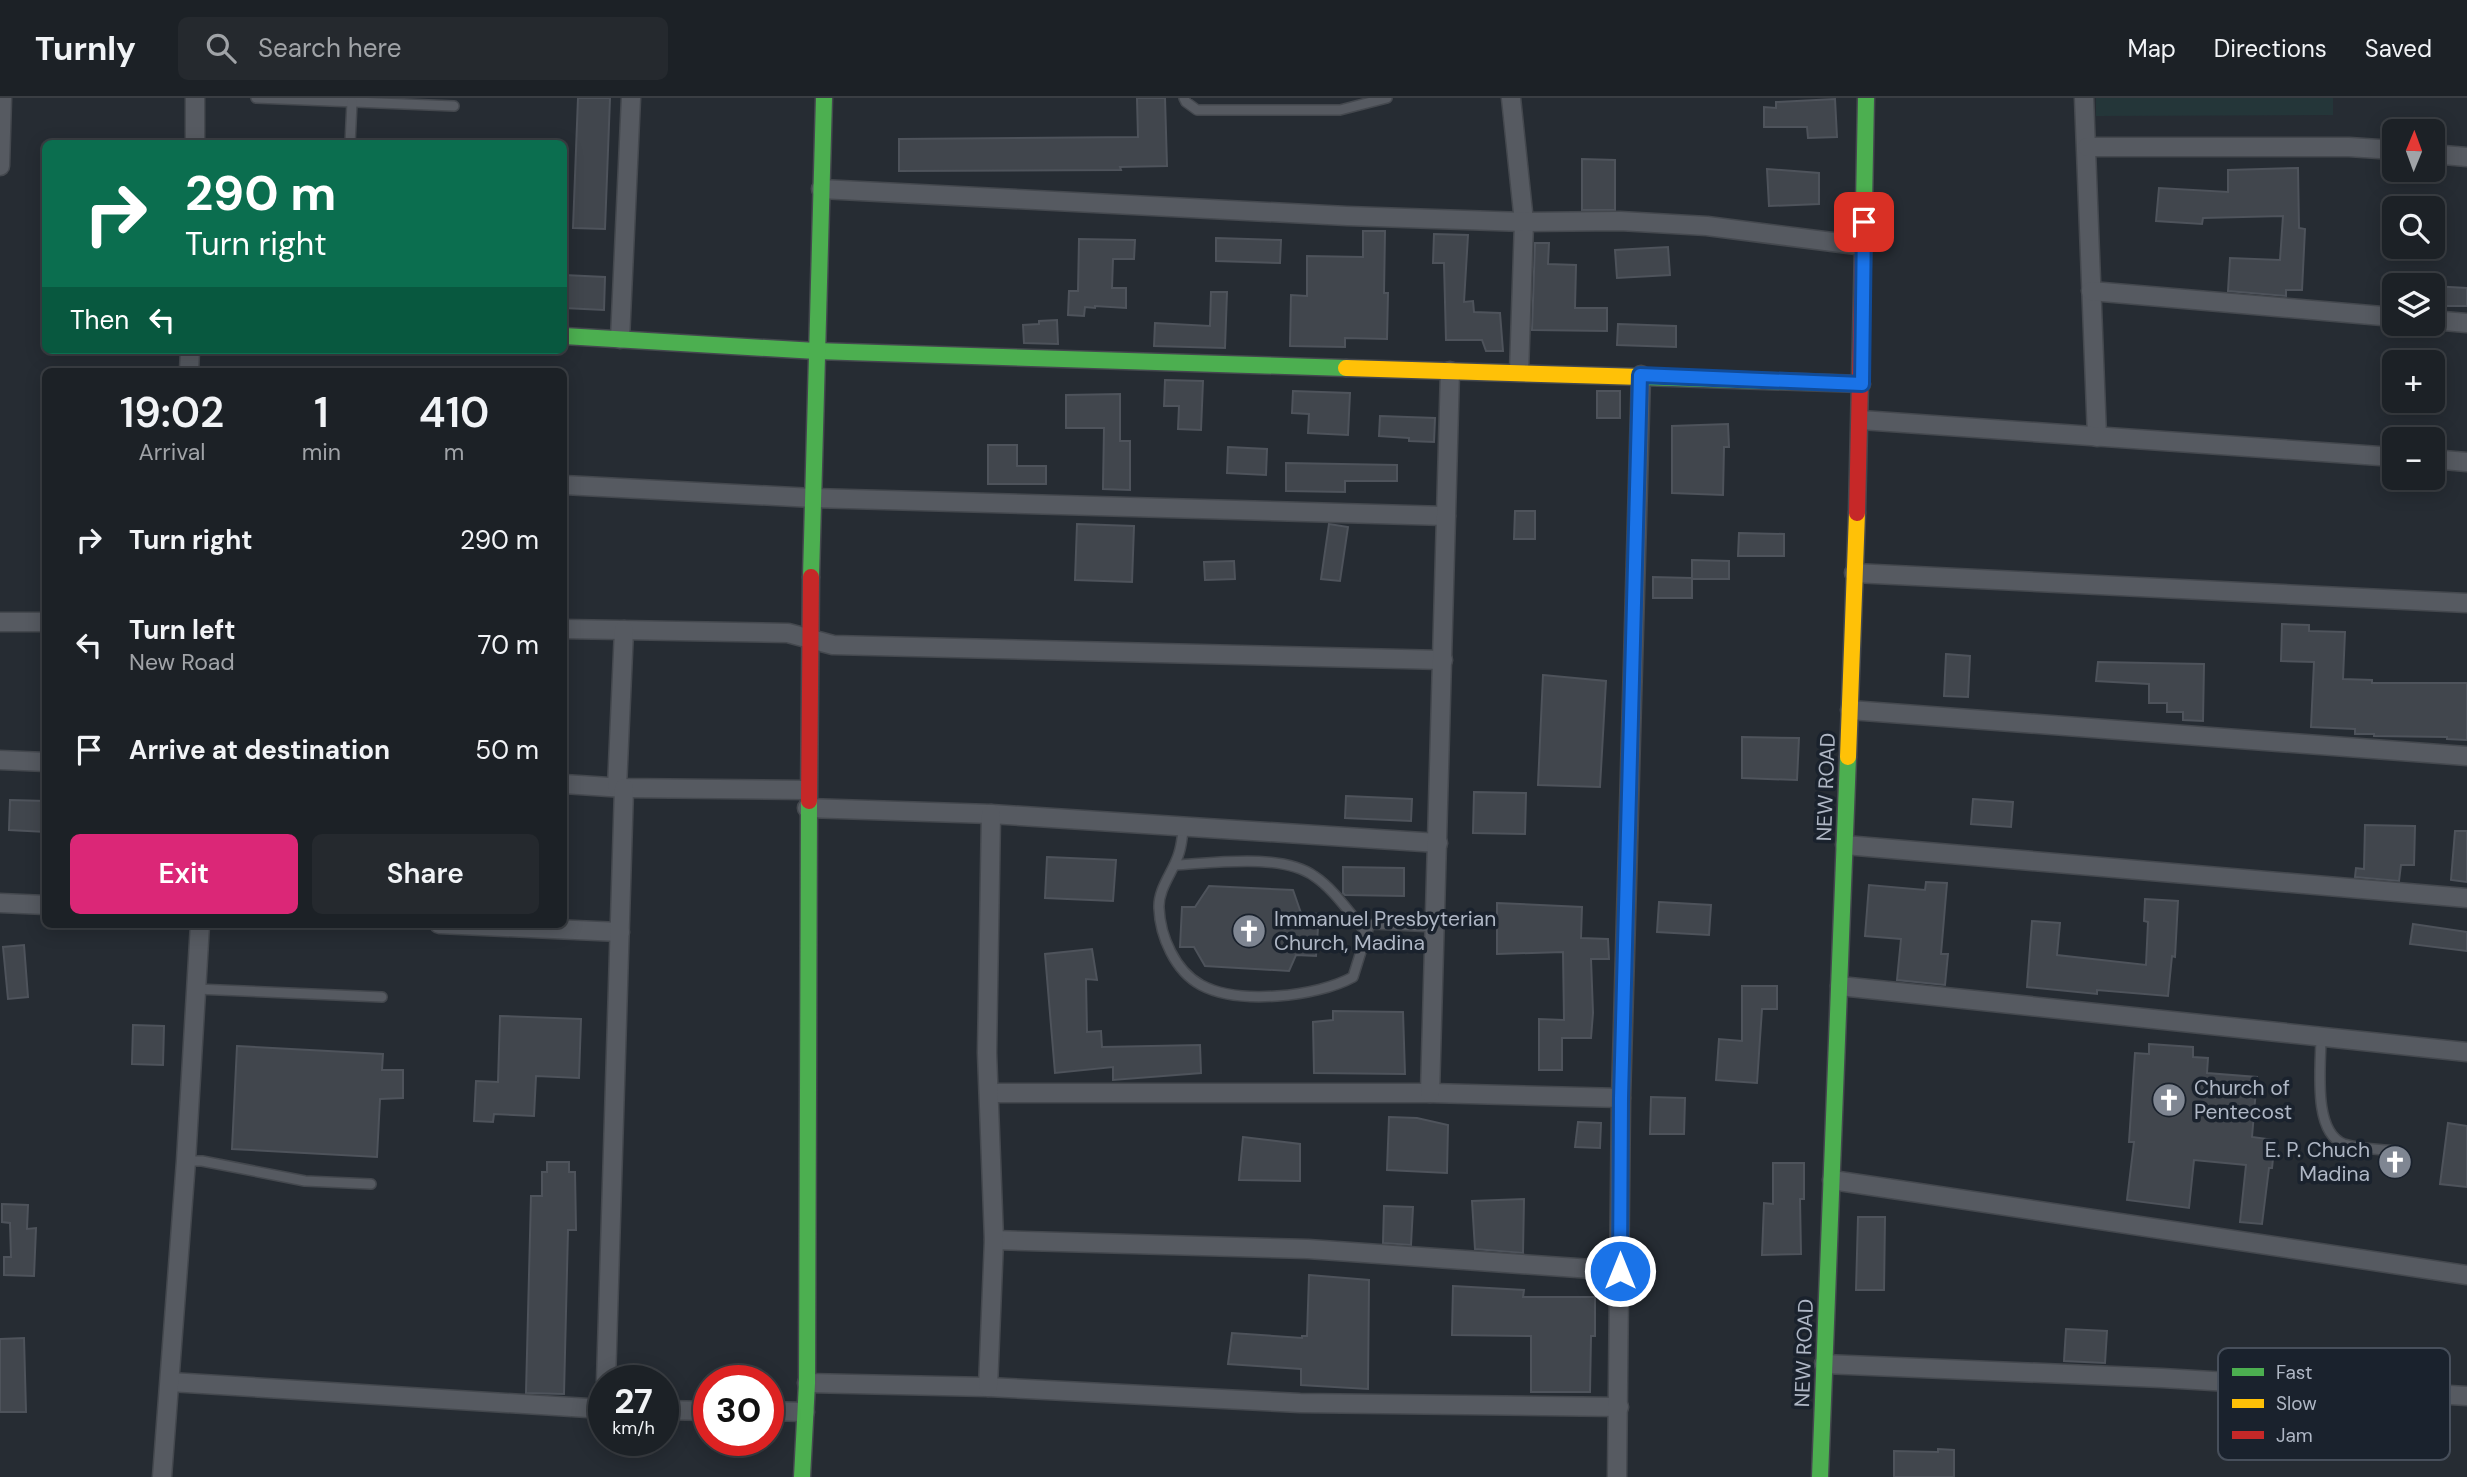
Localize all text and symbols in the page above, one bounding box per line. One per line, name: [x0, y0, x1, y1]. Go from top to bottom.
search box: [178, 17, 668, 80]
text: Turnly: [35, 27, 136, 70]
icon: search: [202, 29, 240, 67]
text: Search here: [258, 31, 401, 65]
text: Map: [2128, 33, 2176, 64]
text: Directions: [2214, 33, 2327, 64]
text: Saved: [2365, 33, 2432, 64]
north arrow: [2382, 119, 2445, 182]
map controls: [2382, 119, 2445, 490]
text: 290 m: [185, 161, 336, 225]
icon: right: [70, 168, 161, 259]
pin: [1834, 192, 1894, 252]
button: search: [2382, 196, 2445, 259]
icon: arrive: [1845, 203, 1883, 241]
text: Turn right: [185, 223, 327, 265]
button: layers: [2382, 273, 2445, 336]
icon: left: [143, 301, 181, 339]
text: Then: [70, 303, 129, 337]
button: +: [2382, 350, 2445, 413]
text: 19:02: [120, 385, 224, 440]
text: 1: [314, 385, 329, 440]
text: 410: [419, 385, 489, 440]
button: −: [2382, 427, 2445, 490]
text: Arrival: [138, 437, 205, 467]
text: min: [302, 437, 341, 467]
text: m: [444, 437, 464, 467]
icon: right: [70, 521, 108, 559]
text: Turn right: [129, 523, 253, 557]
text: 290 m: [460, 523, 539, 557]
text: Turn left: [129, 613, 236, 647]
icon: left: [70, 626, 108, 664]
text: 70 m: [478, 628, 539, 662]
text: New Road: [129, 647, 235, 677]
icon: arrive: [70, 731, 108, 769]
street label: NEW ROAD: [1810, 732, 1842, 842]
text: Arrive at destination: [129, 733, 390, 767]
text: 50 m: [475, 733, 539, 767]
button: Exit: [70, 834, 298, 914]
button: Share: [312, 834, 539, 914]
place label: Immanuel Presbyterian Church, Madina: [1274, 905, 1496, 957]
church icon: Immanuel Presbyterian Church, Madina: [1230, 912, 1268, 950]
place label: Church of Pentecost: [2194, 1074, 2292, 1126]
church icon: Church of Pentecost: [2150, 1081, 2188, 1119]
place label: E. P. Chuch Madina: [2265, 1136, 2370, 1188]
church icon: E. P. Chuch Madina: [2376, 1143, 2414, 1181]
position arrow: [1583, 1234, 1657, 1308]
street label: NEW ROAD: [1788, 1298, 1820, 1408]
legend: [2218, 1348, 2450, 1460]
text: Fast: [2276, 1360, 2312, 1385]
speed limit sign: 30: [693, 1365, 784, 1456]
text: 27: [614, 1378, 653, 1424]
text: Slow: [2276, 1391, 2317, 1416]
text: km/h: [612, 1416, 655, 1440]
text: Jam: [2276, 1423, 2313, 1448]

